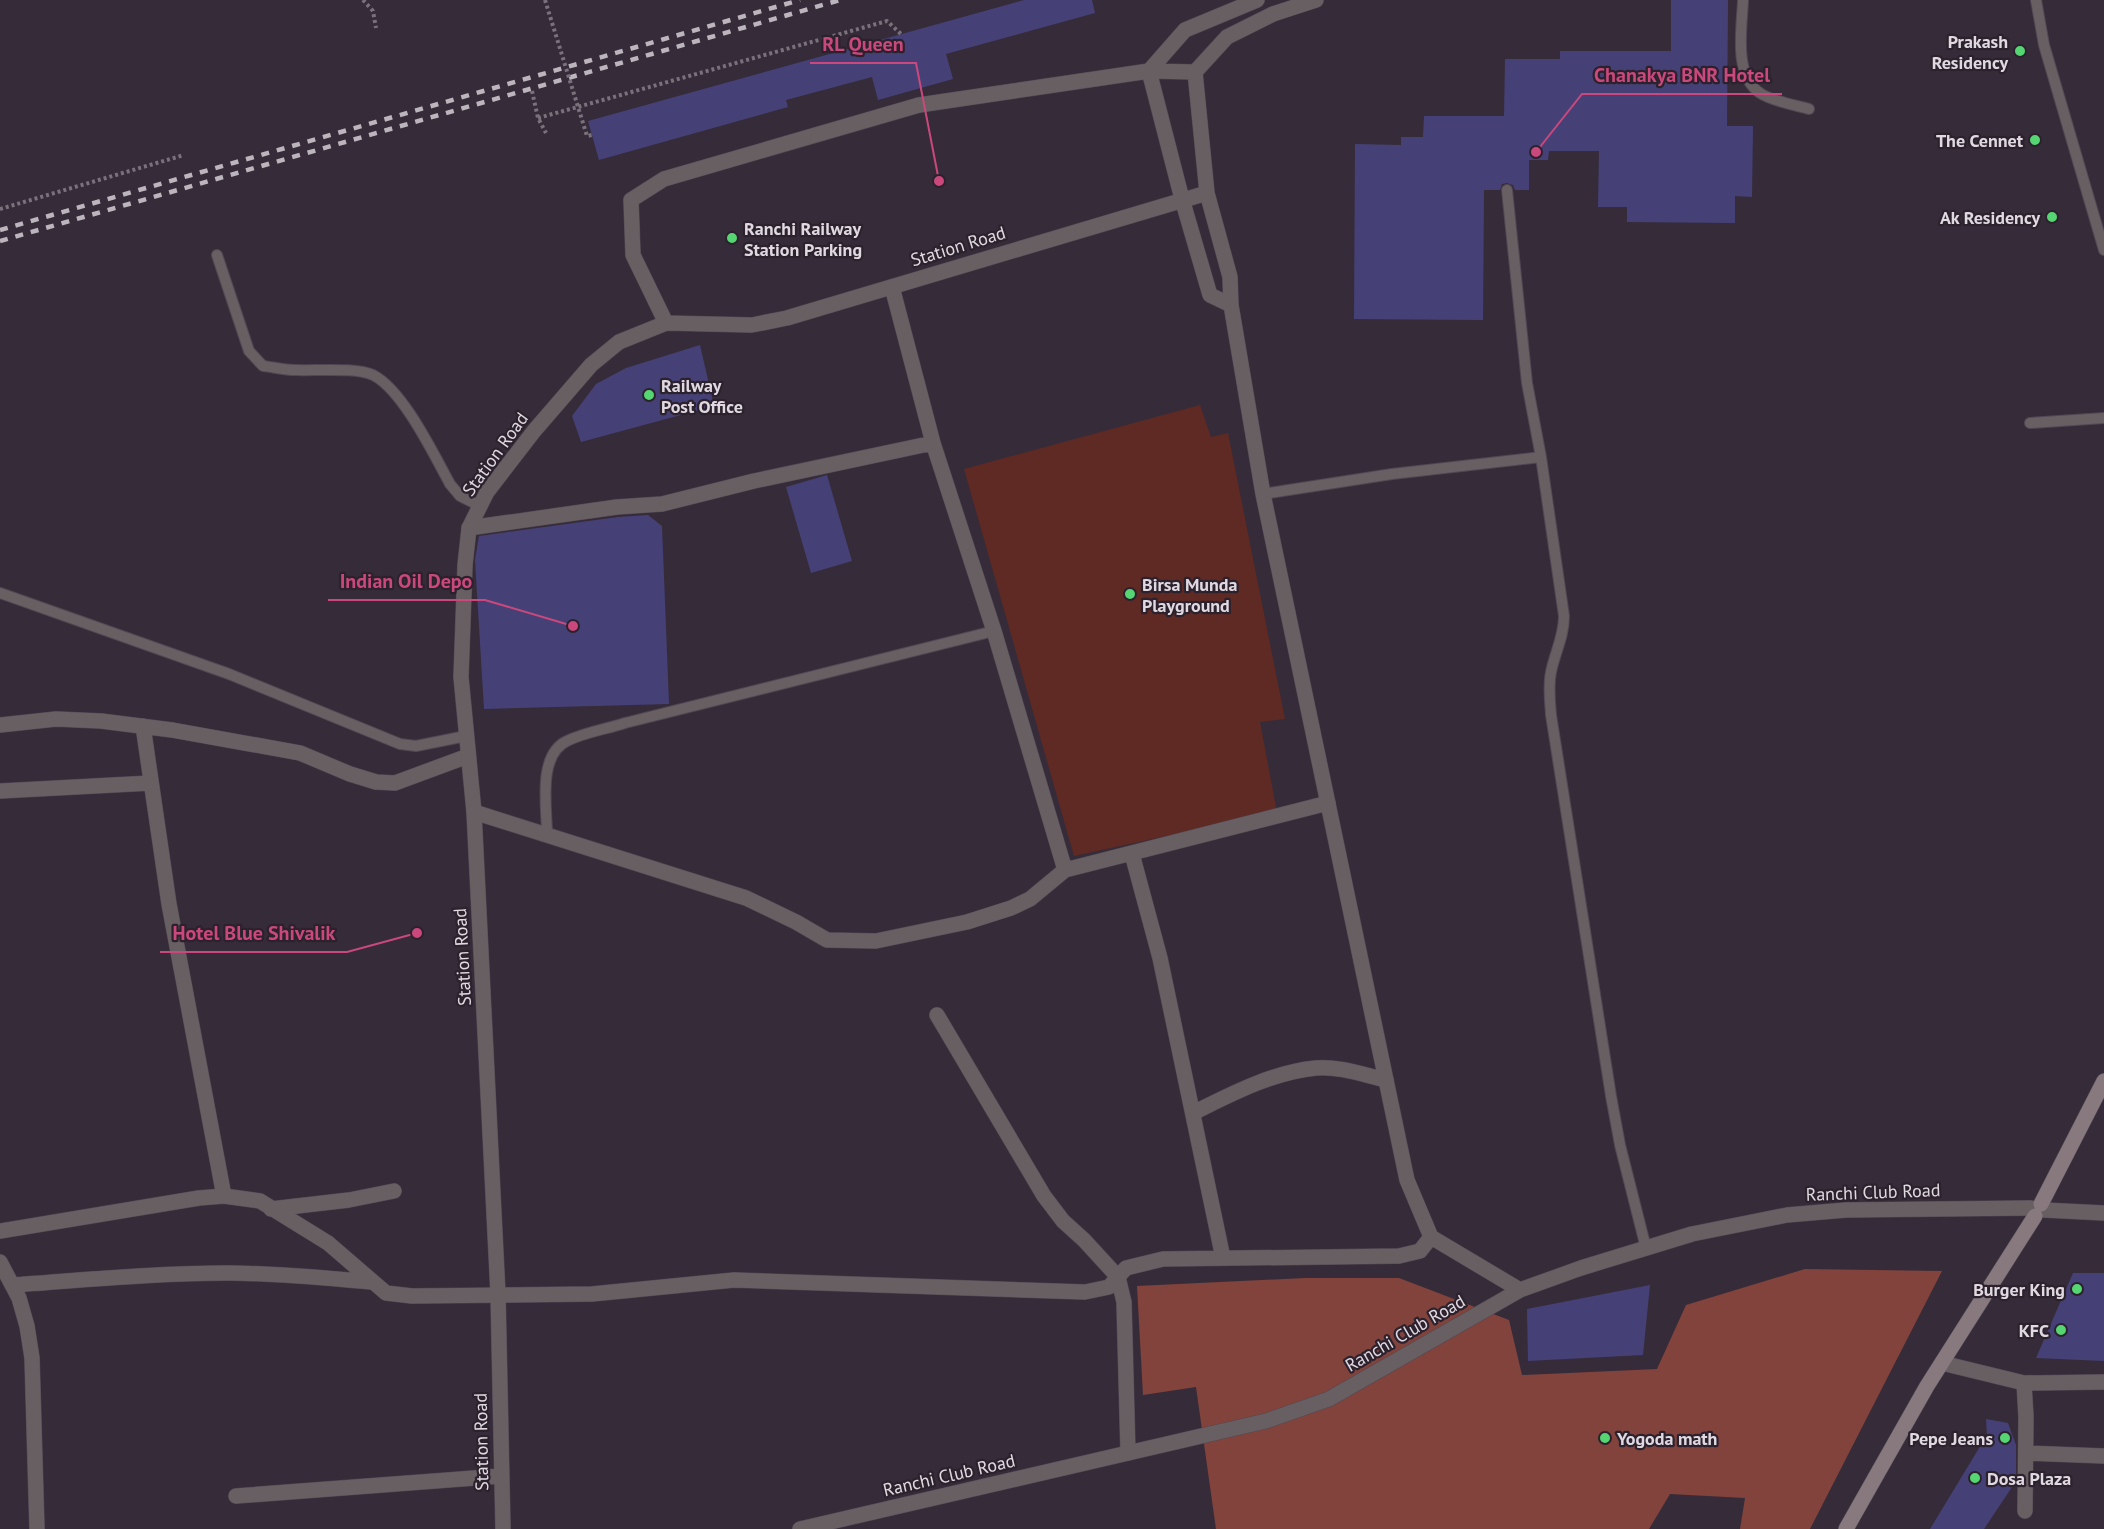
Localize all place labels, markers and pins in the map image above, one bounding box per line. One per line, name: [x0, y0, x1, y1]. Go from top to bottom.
callout: RL Queen: [810, 25, 916, 63]
place label: Prakash Residency: [1932, 30, 2008, 74]
marker: Prakash Residency: [2013, 44, 2027, 58]
callout: Chanakya BNR Hotel: [1582, 56, 1782, 94]
place label: The Cennet: [1936, 129, 2024, 152]
marker: The Cennet: [2028, 133, 2042, 147]
place label: Ak Residency: [1940, 206, 2040, 229]
marker: Ak Residency: [2045, 210, 2059, 224]
place label: Ranchi Railway Station Parking: [744, 217, 862, 261]
marker: Ranchi Railway Station Parking: [725, 231, 739, 245]
place label: Railway Post Office: [661, 374, 743, 418]
marker: Railway Post Office: [642, 388, 656, 402]
callout: Indian Oil Depo: [328, 562, 485, 600]
place label: Birsa Munda Playground: [1142, 573, 1237, 617]
marker: Birsa Munda Playground: [1123, 587, 1137, 601]
callout: Hotel Blue Shivalik: [160, 914, 347, 952]
place label: Burger King: [1973, 1278, 2065, 1301]
marker: Burger King: [2070, 1282, 2084, 1296]
place label: KFC: [2019, 1319, 2049, 1342]
marker: KFC: [2054, 1323, 2068, 1337]
place label: Yogoda math: [1616, 1427, 1717, 1450]
place label: Pepe Jeans: [1909, 1427, 1993, 1450]
marker: Yogoda math: [1598, 1431, 1612, 1445]
marker: Pepe Jeans: [1998, 1431, 2012, 1445]
place label: Dosa Plaza: [1987, 1467, 2071, 1490]
marker: Dosa Plaza: [1968, 1471, 1982, 1485]

